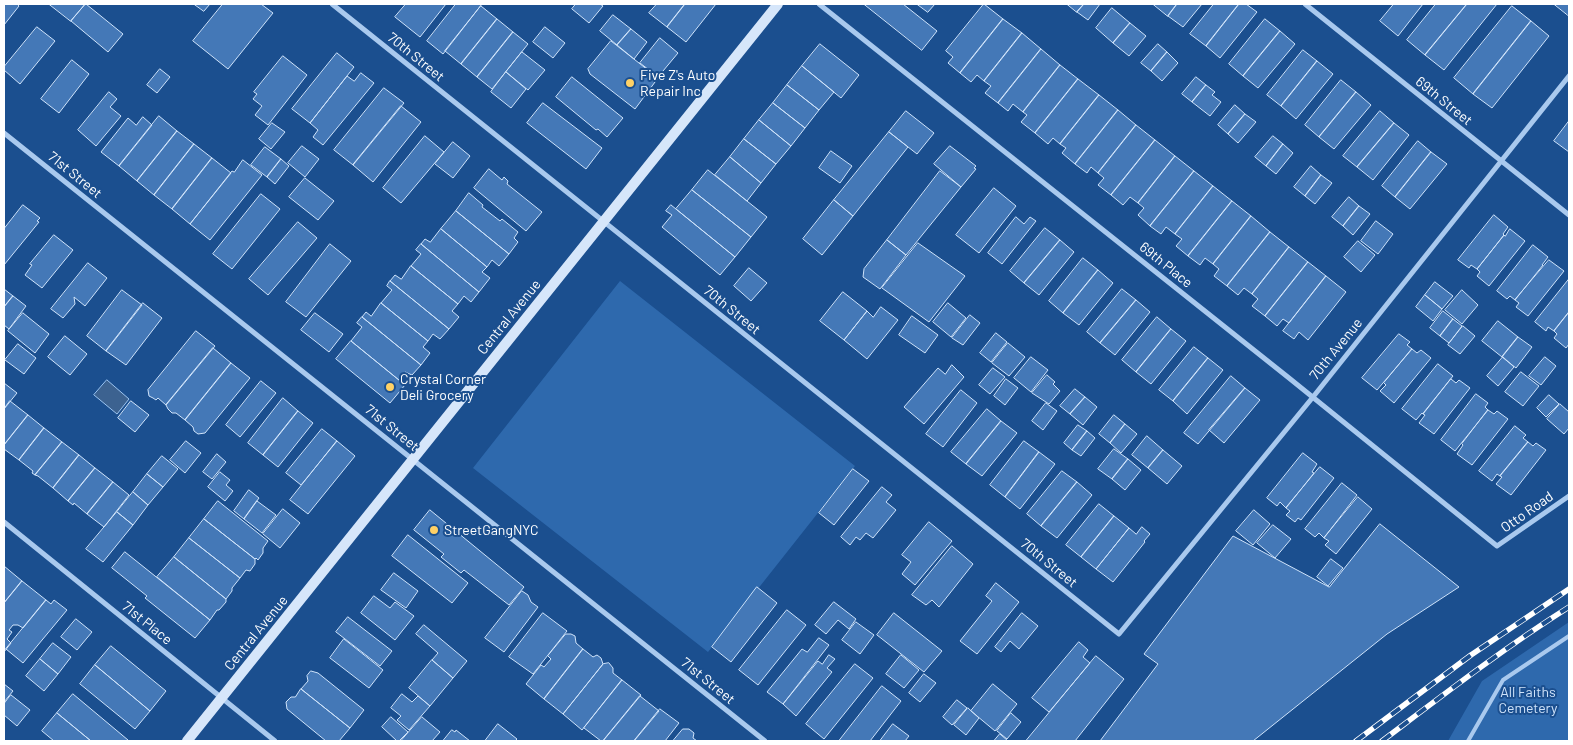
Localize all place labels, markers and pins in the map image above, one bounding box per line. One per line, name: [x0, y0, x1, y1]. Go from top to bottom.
place label: Five Z's Auto Repair Inc: [640, 67, 715, 100]
marker: Five Z's Auto Repair Inc: [624, 77, 636, 89]
place label: Crystal Corner Deli Grocery: [400, 371, 486, 404]
marker: Crystal Corner Deli Grocery: [384, 381, 396, 393]
place label: StreetGangNYC: [444, 522, 538, 538]
marker: StreetGangNYC: [428, 524, 440, 536]

